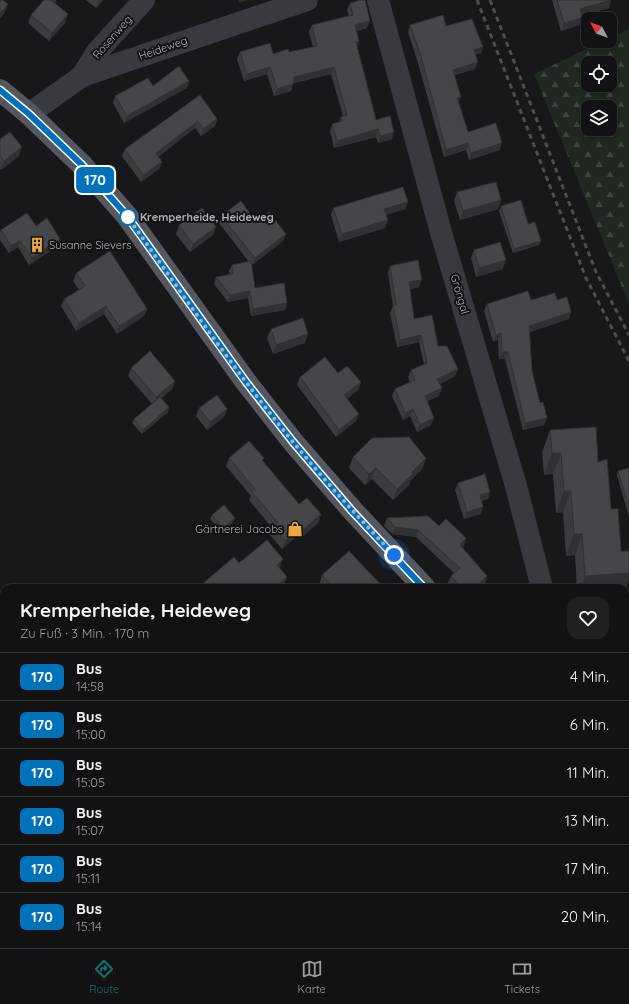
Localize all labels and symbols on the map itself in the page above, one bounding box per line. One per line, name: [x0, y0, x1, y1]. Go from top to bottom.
street label: Rosenweg: [89, 12, 135, 62]
north arrow: [581, 12, 617, 48]
street label: Heideweg: [137, 33, 189, 63]
line badge: 170: [72, 167, 118, 193]
marker: Kremperheide, Heideweg: [119, 208, 137, 226]
place label: Kremperheide, Heideweg: [140, 210, 274, 224]
building icon: Susanne Sievers: [28, 236, 46, 254]
place label: Susanne Sievers: [49, 238, 131, 252]
street label: Gröngal: [448, 272, 472, 316]
shop icon: Gärtnerei Jacobs: [286, 520, 304, 538]
place label: Gärtnerei Jacobs: [195, 522, 283, 536]
your location: [384, 545, 404, 565]

